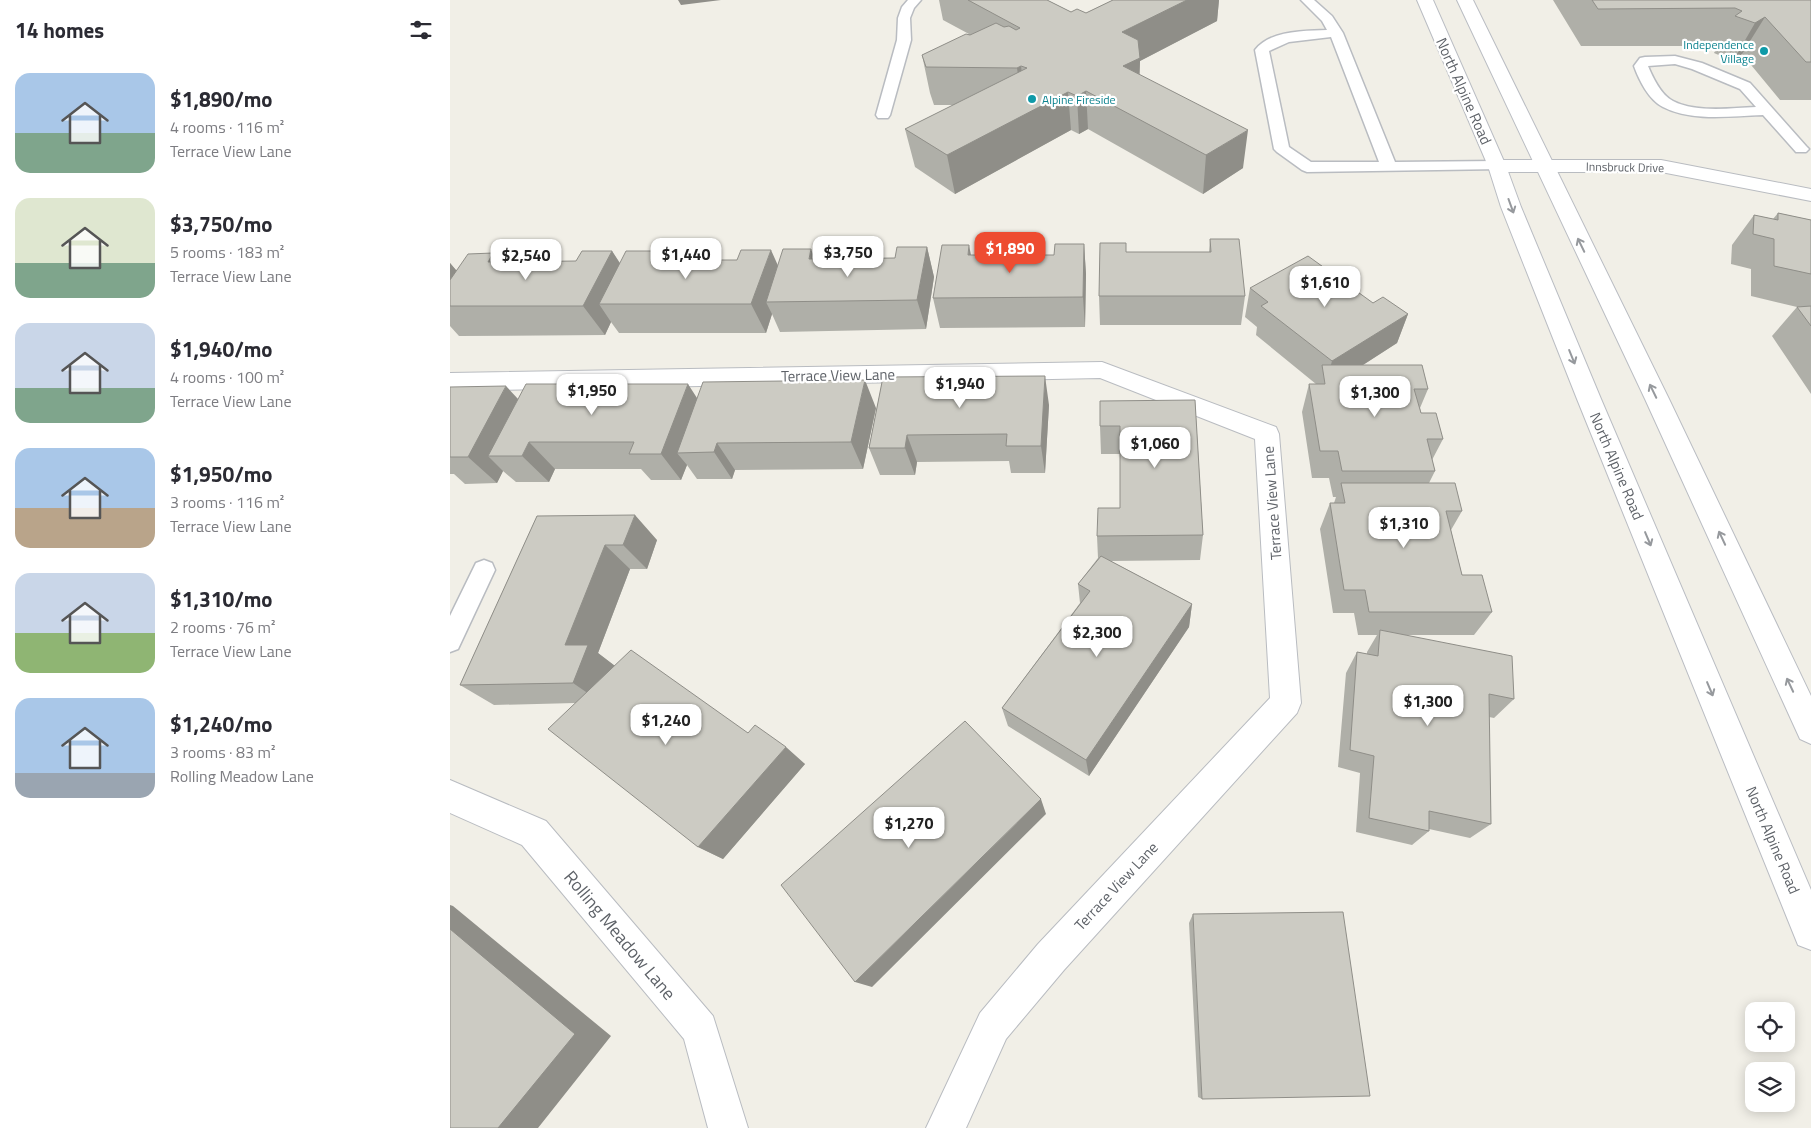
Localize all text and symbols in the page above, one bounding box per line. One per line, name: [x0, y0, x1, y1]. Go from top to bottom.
text: 14 homes: [15, 14, 104, 46]
icon: filters: [407, 16, 435, 44]
street label: North Alpine Road: [1430, 34, 1498, 148]
place label: Independence Village: [1683, 35, 1754, 68]
marker: Independence Village: [1758, 45, 1770, 57]
text: $1,890/mo: [170, 83, 272, 115]
place label: Alpine Fireside: [1042, 90, 1116, 109]
icon: home: [55, 93, 115, 153]
marker: Alpine Fireside: [1026, 93, 1038, 105]
text: 4 rooms · 116 m²: [170, 115, 284, 139]
text: Terrace View Lane: [170, 139, 292, 163]
street label: Innsbruck Drive: [1586, 157, 1664, 177]
one-way arrow: [1507, 198, 1516, 214]
text: $3,750/mo: [170, 208, 272, 240]
icon: home: [55, 218, 115, 278]
pin: $1,890: [969, 232, 1051, 274]
pin: $3,750: [807, 236, 889, 278]
text: $1,890: [985, 236, 1035, 260]
pin: $2,540: [485, 238, 567, 281]
pin: $1,440: [645, 238, 727, 280]
one-way arrow: [1576, 238, 1585, 253]
text: 5 rooms · 183 m²: [170, 240, 284, 264]
text: $3,750: [823, 240, 873, 264]
text: $1,440: [661, 242, 711, 266]
text: $2,540: [501, 243, 551, 267]
text: Terrace View Lane: [170, 264, 292, 288]
pin: $1,610: [1284, 266, 1366, 308]
text: $1,610: [1300, 270, 1350, 294]
text: $1,940/mo: [170, 333, 272, 365]
icon: home: [55, 343, 115, 403]
one-way arrow: [1568, 349, 1577, 364]
street label: Terrace View Lane: [781, 363, 895, 387]
text: 4 rooms · 100 m²: [170, 365, 284, 389]
pin: $1,940: [919, 366, 1001, 409]
text: $1,940: [935, 371, 985, 395]
pin: $1,950: [551, 374, 633, 416]
pin: $1,300: [1334, 376, 1416, 418]
text: $1,950: [567, 378, 617, 402]
text: $1,300: [1350, 380, 1400, 404]
one-way arrow: [1647, 384, 1657, 399]
text: Terrace View Lane: [170, 389, 292, 413]
street label: North Alpine Road: [1584, 409, 1650, 523]
pin: $1,060: [1114, 426, 1196, 469]
text: $1,060: [1130, 431, 1180, 455]
street label: Terrace View Lane: [1257, 445, 1287, 561]
text: $1,950/mo: [170, 458, 272, 490]
icon: home: [55, 468, 115, 528]
text: 3 rooms · 116 m²: [170, 490, 284, 514]
pin: $1,310: [1363, 506, 1445, 549]
text: $1,310: [1379, 511, 1429, 535]
text: Terrace View Lane: [170, 514, 292, 538]
one-way arrow: [1643, 531, 1653, 546]
one-way arrow: [1716, 531, 1726, 546]
text: $1,310/mo: [170, 583, 272, 615]
icon: home: [55, 593, 115, 653]
text: 2 rooms · 76 m²: [170, 615, 275, 639]
pin: $2,300: [1056, 616, 1138, 658]
text: $2,300: [1072, 620, 1122, 644]
text: Terrace View Lane: [170, 639, 292, 663]
one-way arrow: [1785, 678, 1795, 693]
one-way arrow: [1706, 681, 1715, 696]
pin: $1,300: [1387, 684, 1469, 727]
text: $1,300: [1403, 689, 1453, 713]
pin: $1,240: [625, 704, 707, 746]
text: $1,240/mo: [170, 708, 272, 740]
text: $1,240: [641, 708, 691, 732]
icon: home: [55, 718, 115, 778]
text: 3 rooms · 83 m²: [170, 740, 275, 764]
text: Rolling Meadow Lane: [170, 764, 314, 788]
street label: North Alpine Road: [1740, 783, 1806, 897]
pin: $1,270: [868, 806, 950, 849]
text: $1,270: [884, 811, 934, 835]
street label: Terrace View Lane: [1069, 837, 1163, 935]
street label: Rolling Meadow Lane: [558, 864, 682, 1006]
map controls: [1745, 1002, 1795, 1112]
button: locate: [1745, 1002, 1795, 1052]
button: layers: [1745, 1062, 1795, 1112]

